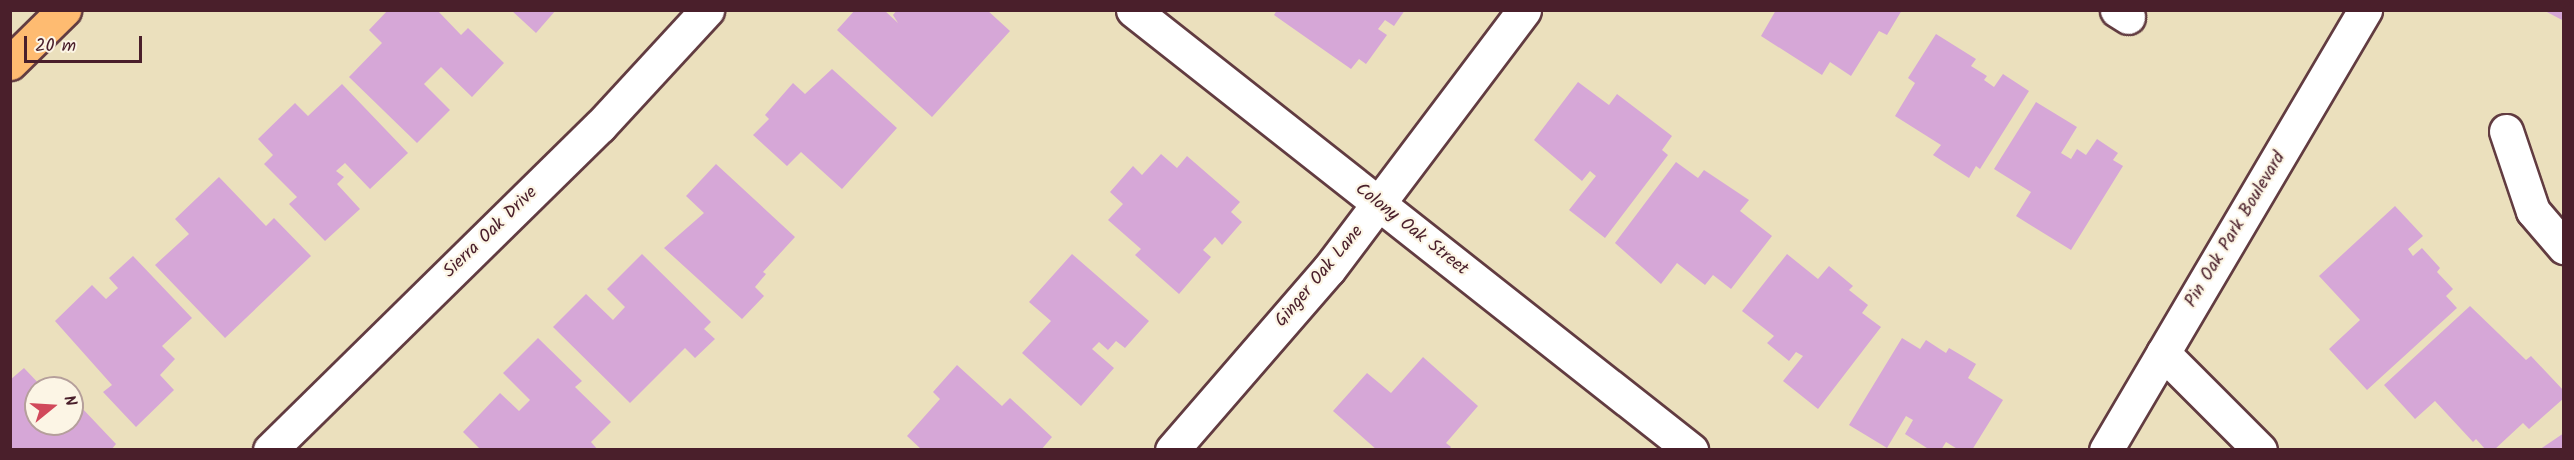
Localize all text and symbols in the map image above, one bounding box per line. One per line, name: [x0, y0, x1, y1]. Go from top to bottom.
scale bar: [27, 24, 146, 62]
text: 20 m: [35, 32, 76, 61]
street label: Pin Oak Park Boulevard: [2181, 148, 2291, 312]
street label: Colony Oak Street: [1350, 179, 1472, 281]
street label: Sierra Oak Drive: [440, 183, 542, 283]
street label: Ginger Oak Lane: [1271, 222, 1369, 332]
north arrow: [24, 376, 84, 436]
text: N: [56, 392, 83, 410]

